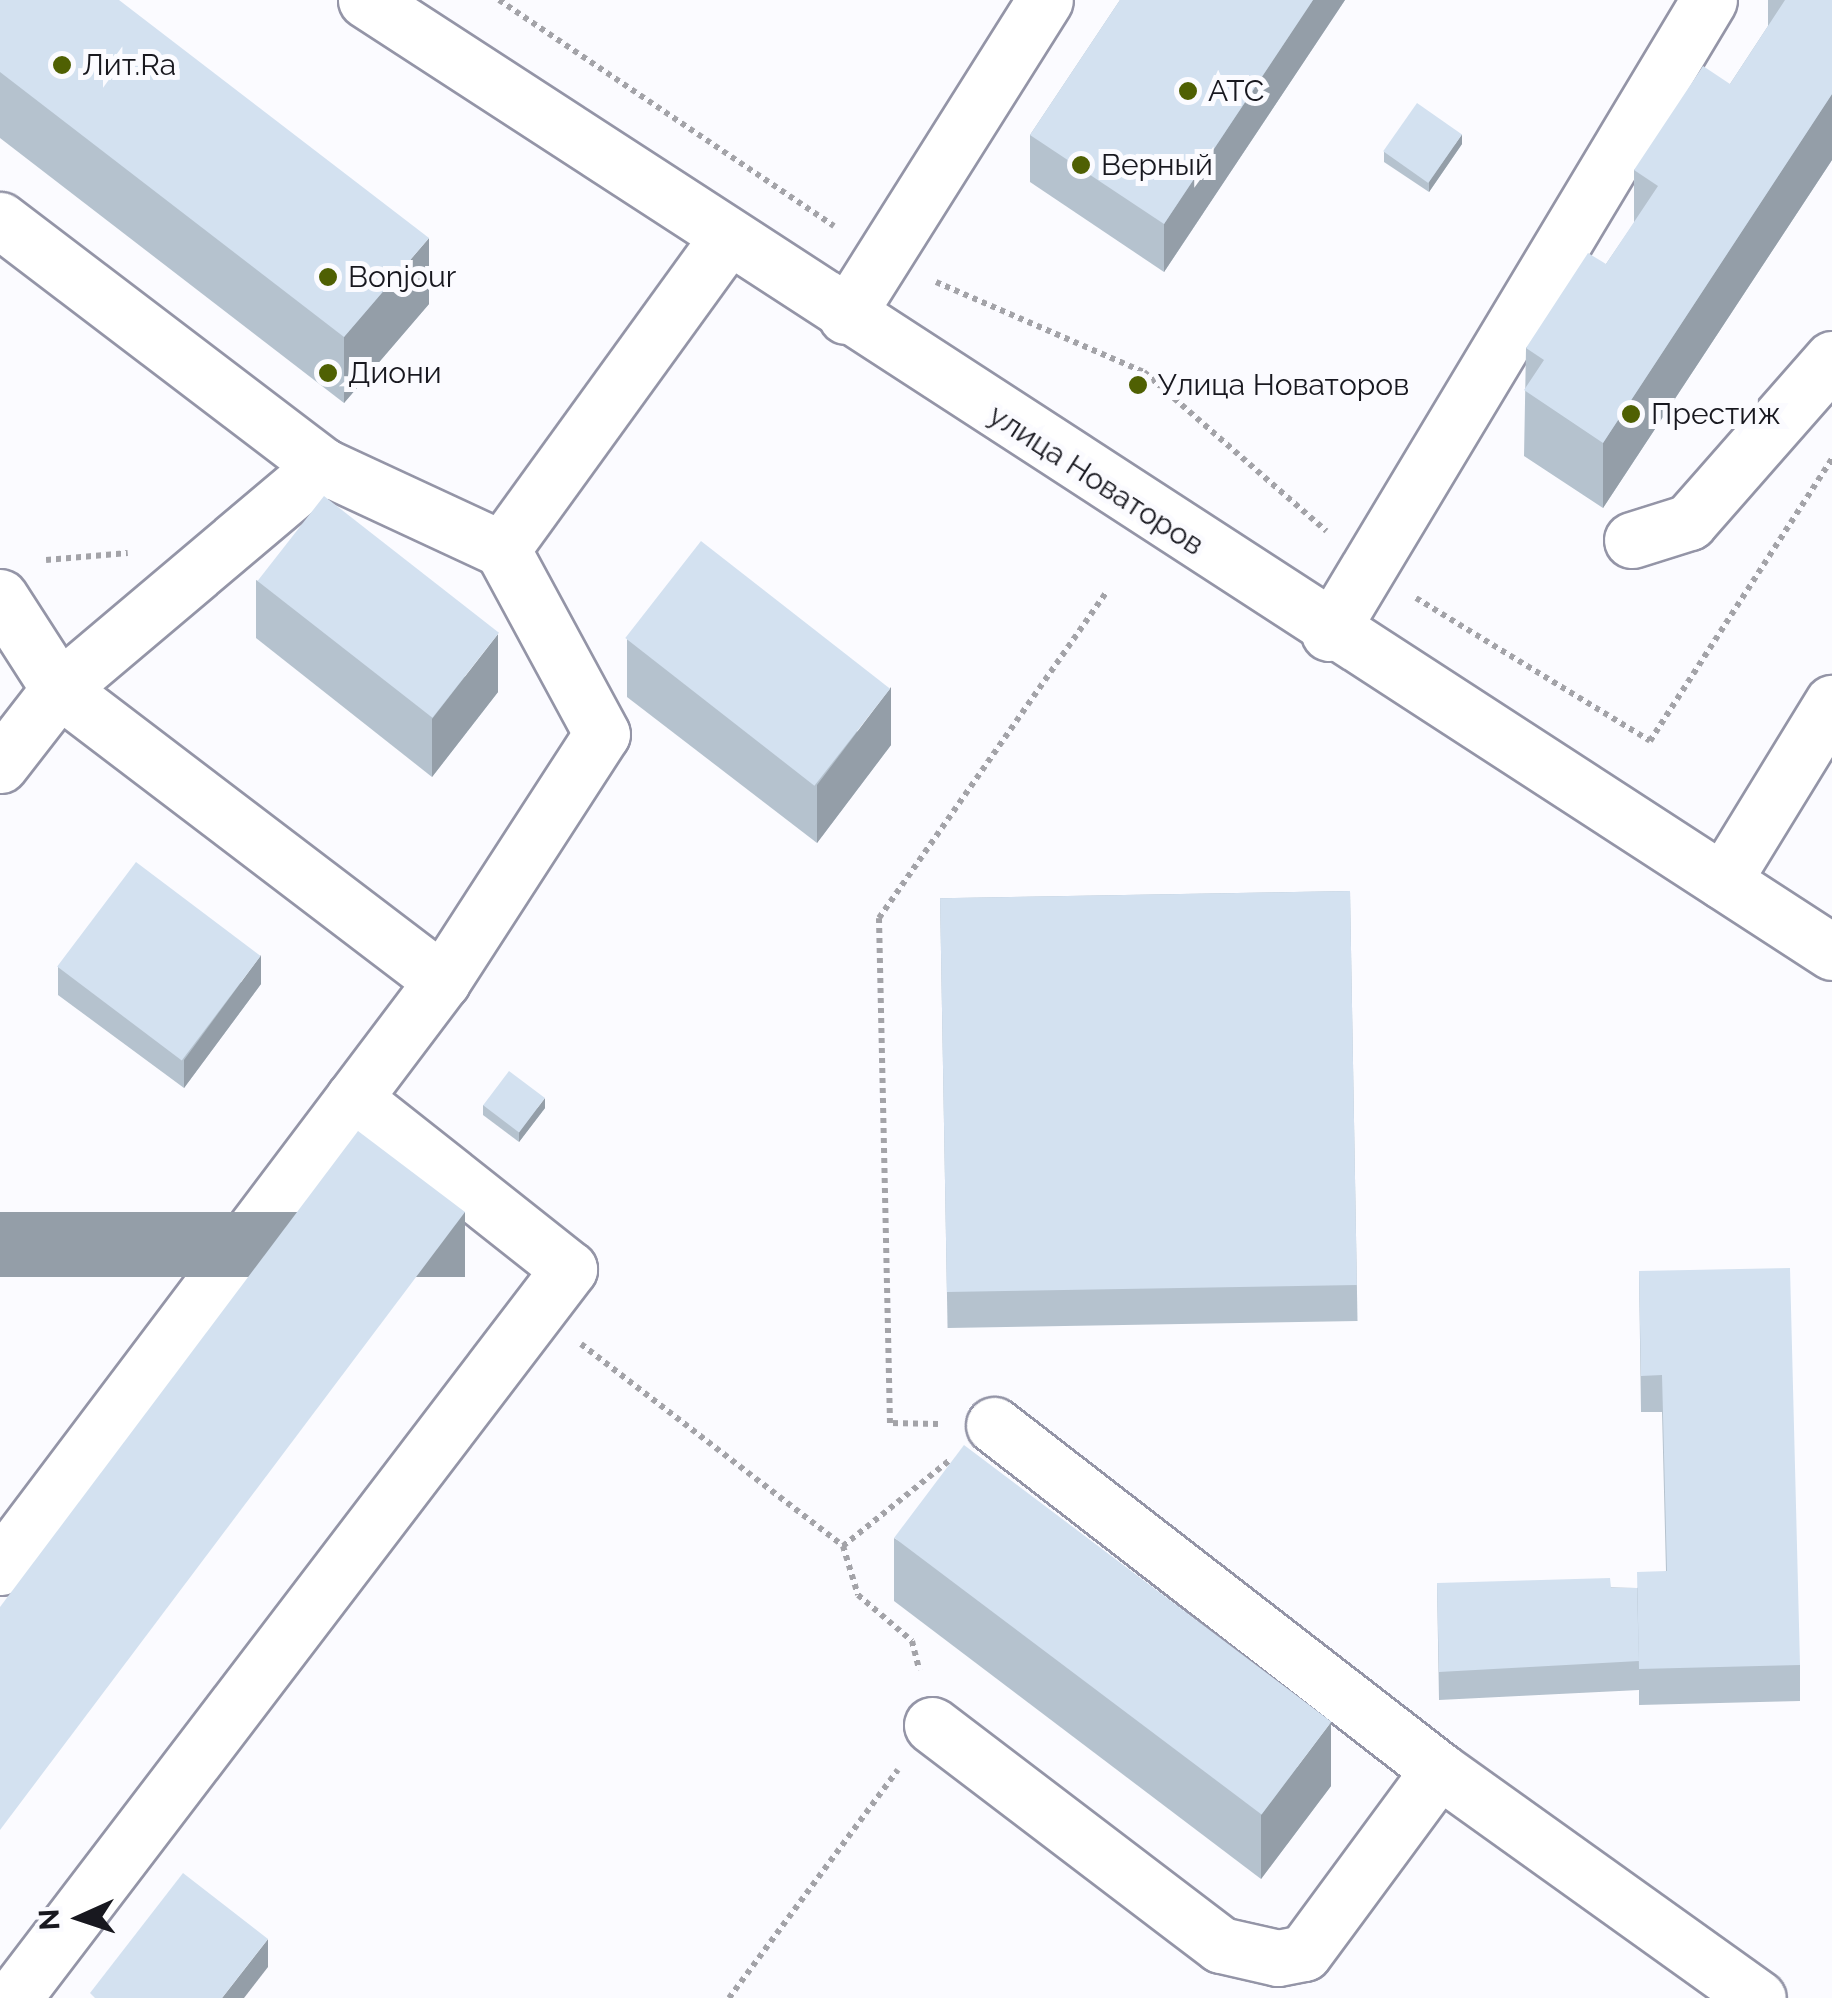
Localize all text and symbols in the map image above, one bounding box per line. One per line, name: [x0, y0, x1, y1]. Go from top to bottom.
place label: Лит.Ra: [82, 47, 176, 83]
marker: Лит.Ra: [51, 54, 73, 76]
place label: АТС: [1208, 73, 1264, 109]
marker: АТС: [1177, 80, 1199, 102]
place label: Верный: [1101, 147, 1213, 183]
marker: Верный: [1070, 154, 1092, 176]
place label: Bonjour: [348, 259, 456, 295]
marker: Bonjour: [317, 266, 339, 288]
place label: Диони: [348, 355, 441, 391]
marker: Диони: [317, 362, 339, 384]
place label: Улица Новаторов: [1158, 367, 1409, 403]
marker: Улица Новаторов: [1127, 374, 1149, 396]
place label: Престиж: [1651, 396, 1781, 432]
street label: улица Новаторов: [982, 397, 1210, 563]
marker: Престиж: [1620, 403, 1642, 425]
north arrow: [30, 1868, 130, 1968]
text: N: [33, 1908, 67, 1931]

